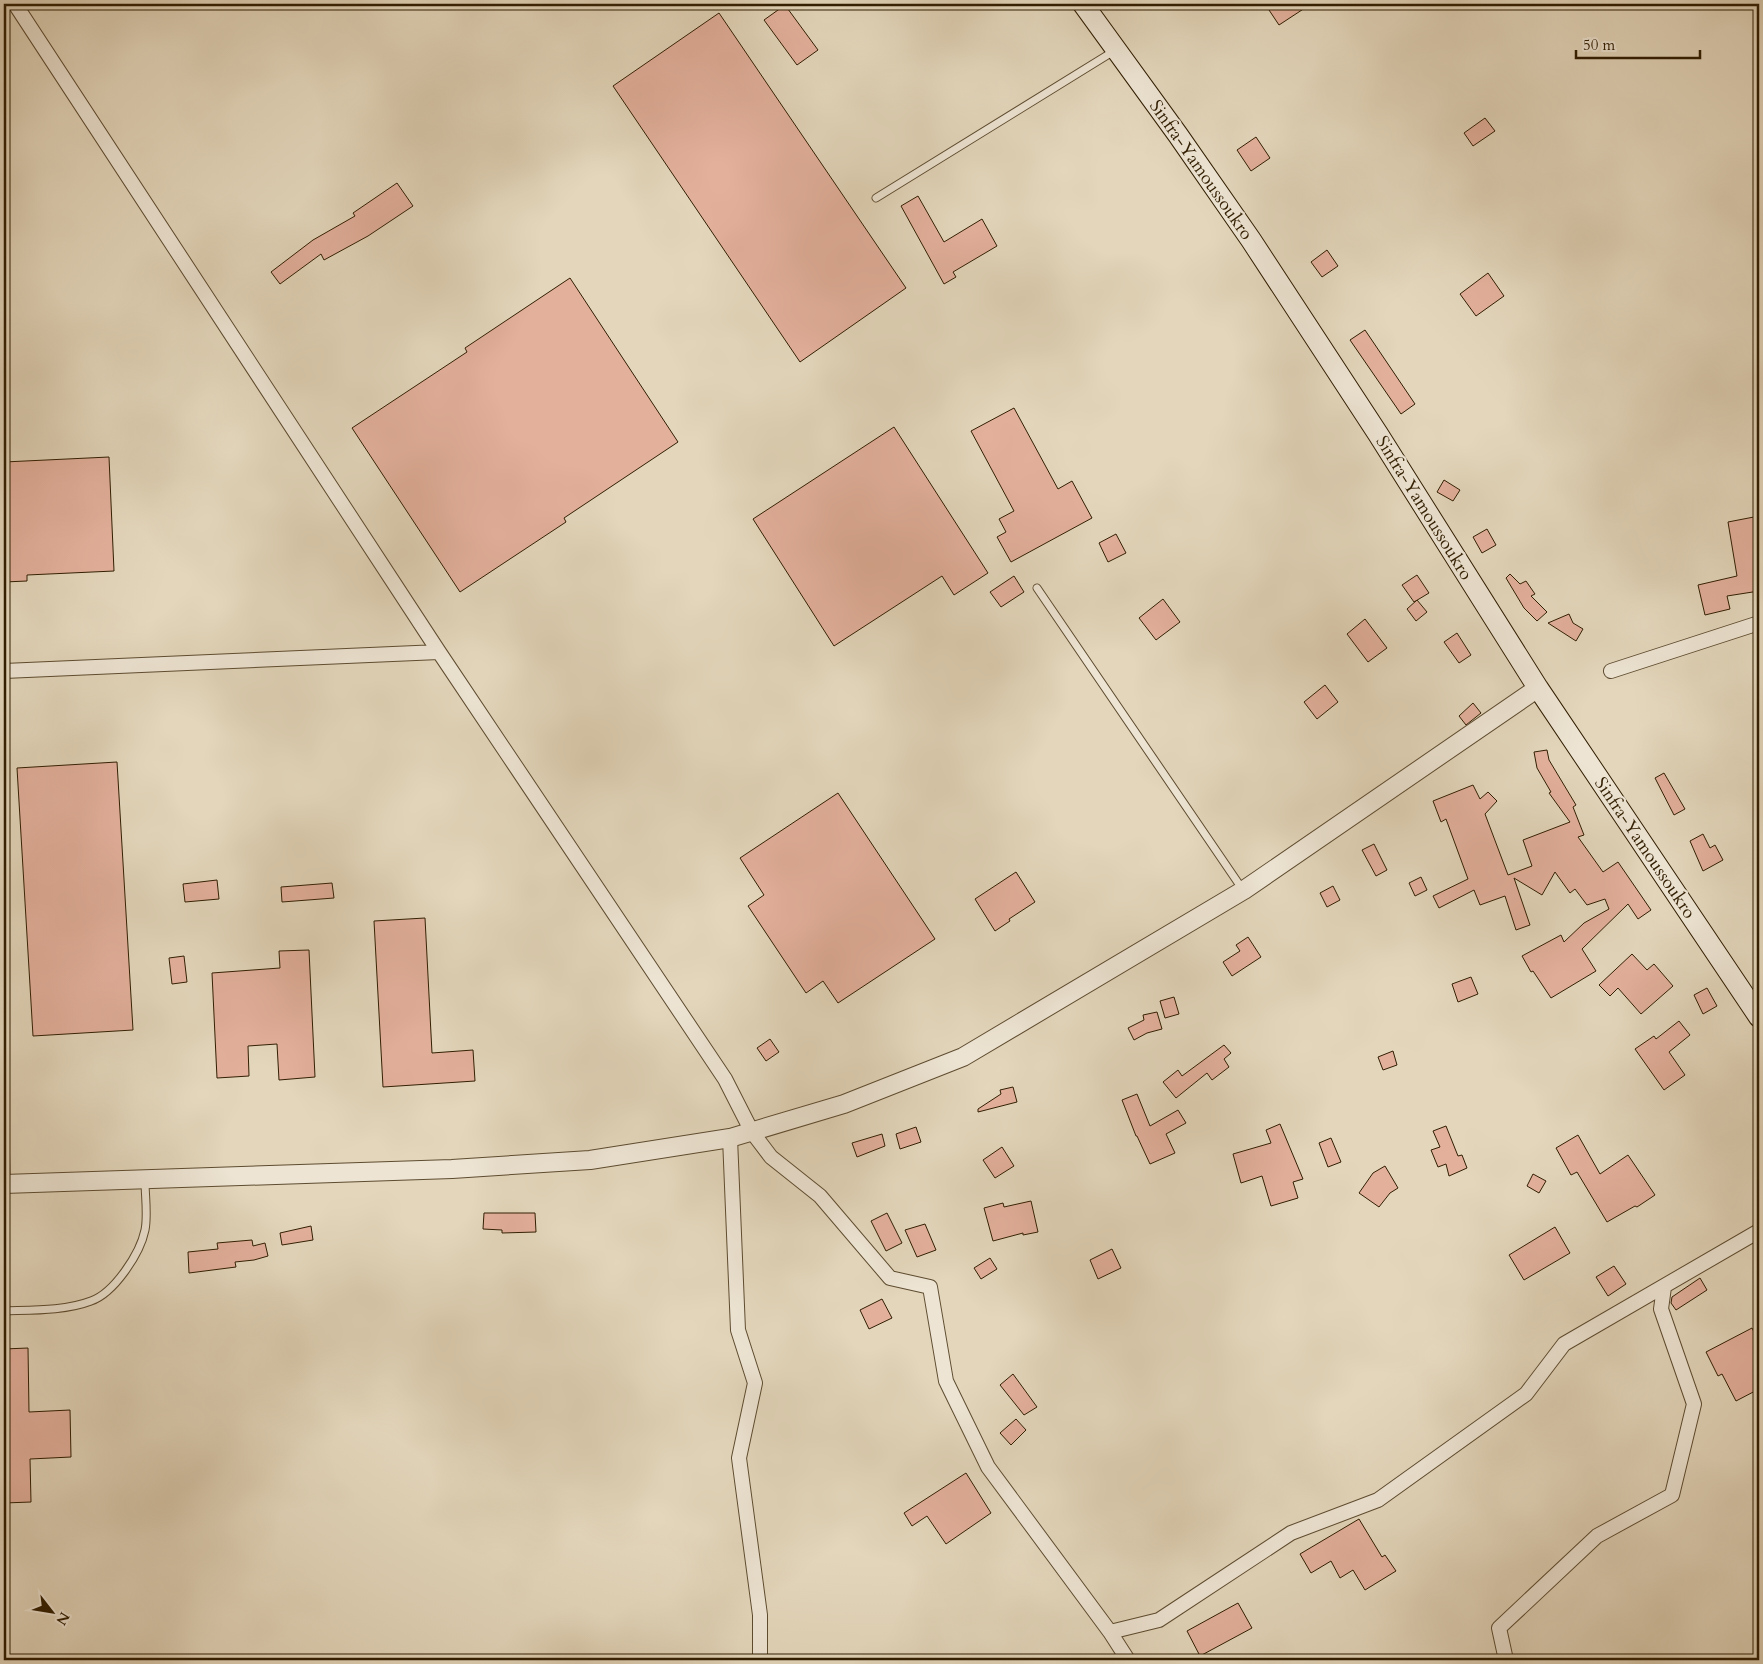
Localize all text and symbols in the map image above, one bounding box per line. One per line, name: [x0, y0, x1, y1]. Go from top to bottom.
scale bar: [1576, 28, 1699, 60]
text: 50 m: [1583, 35, 1615, 55]
street label: Sinfra-Yamoussoukro: [1143, 95, 1259, 245]
street label: Sinfra-Yamoussoukro: [1369, 431, 1479, 585]
street label: Sinfra-Yamoussoukro: [1588, 772, 1702, 924]
north arrow: [28, 1586, 78, 1636]
text: N: [51, 1608, 74, 1629]

